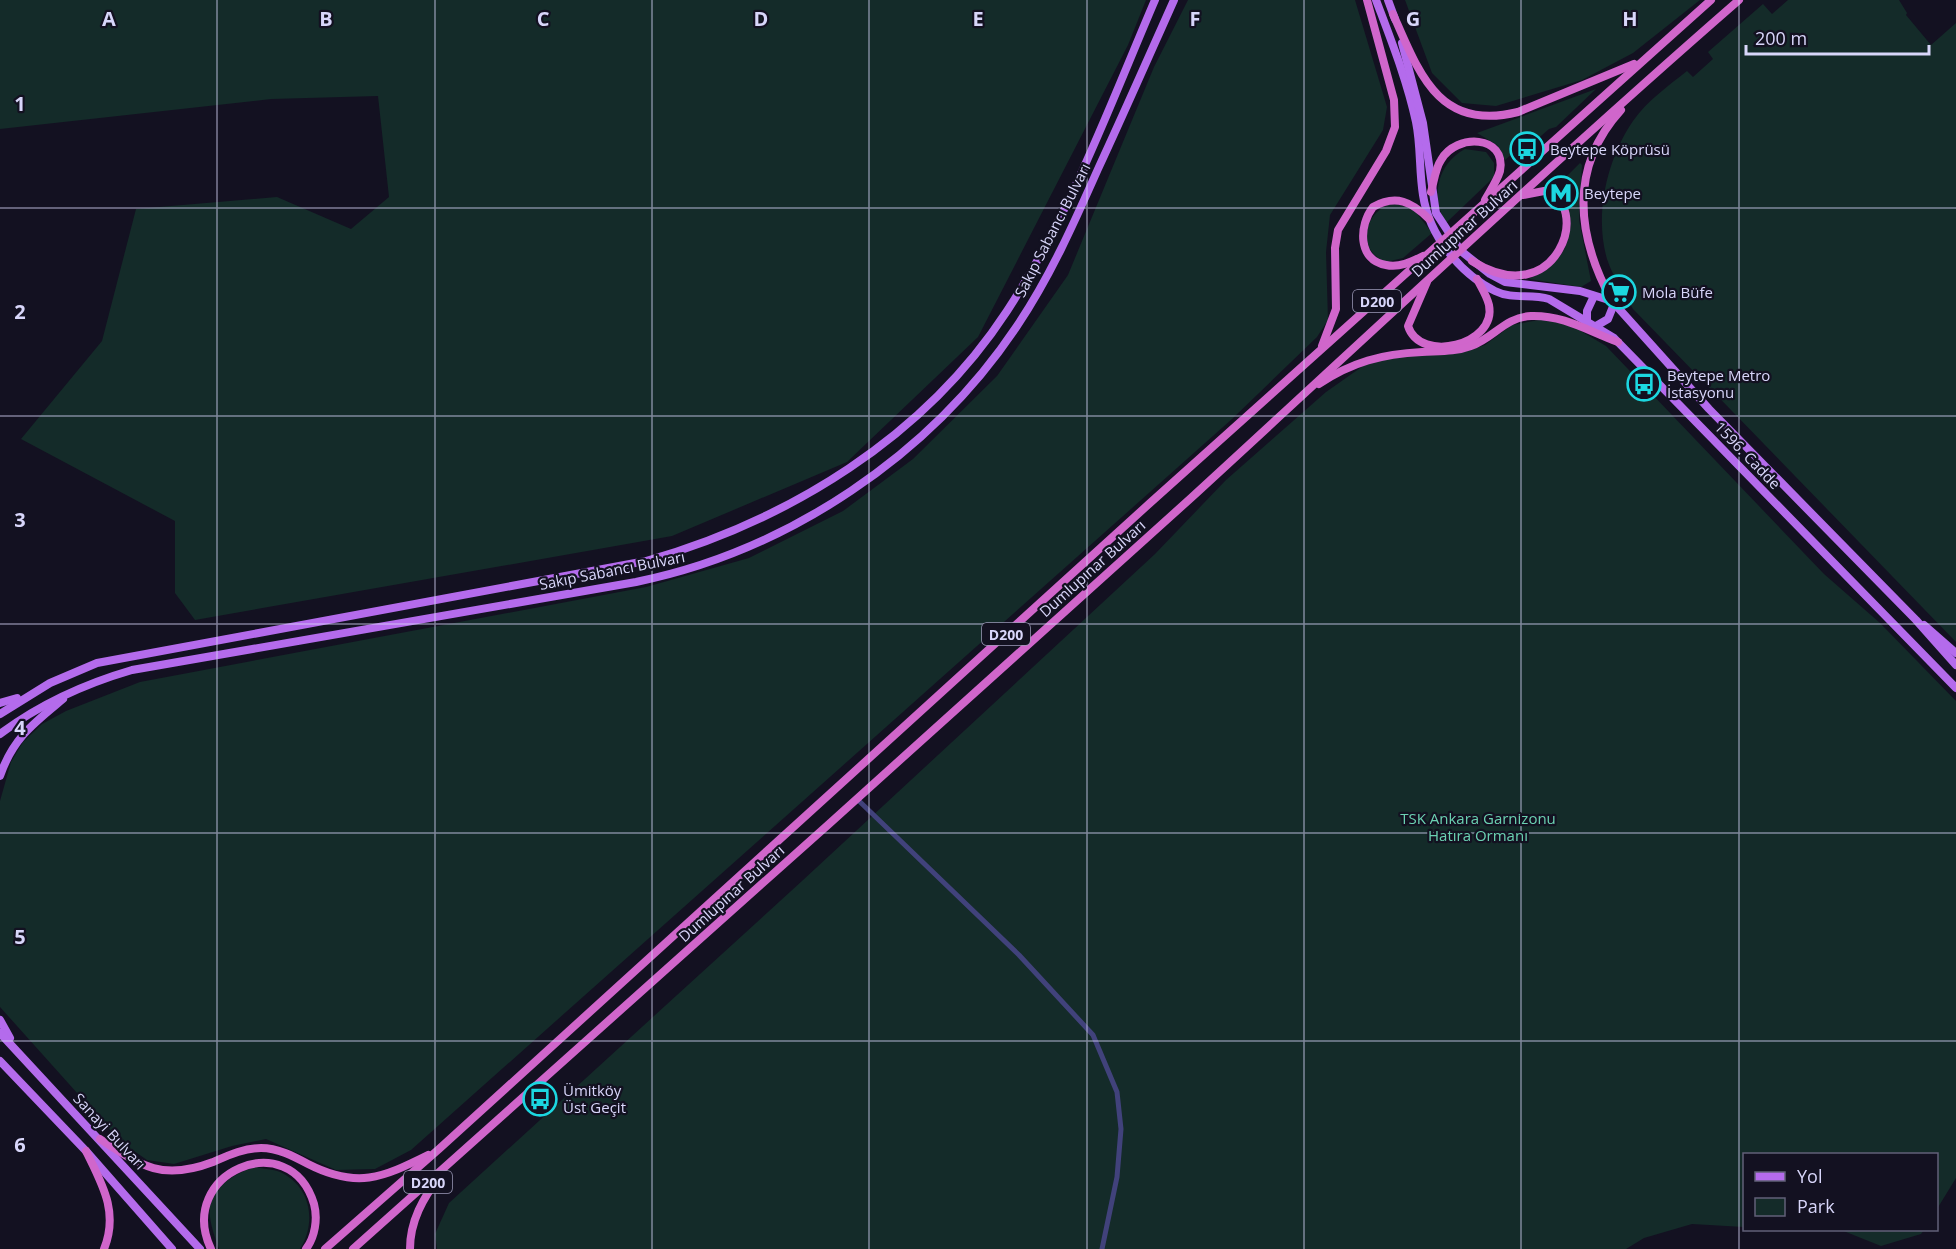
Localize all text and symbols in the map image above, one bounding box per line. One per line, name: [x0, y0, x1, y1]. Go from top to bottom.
text: A: [102, 5, 116, 32]
text: B: [319, 5, 333, 32]
text: C: [537, 5, 550, 32]
text: D: [754, 5, 768, 32]
text: E: [972, 5, 984, 32]
text: F: [1190, 5, 1200, 32]
text: G: [1406, 5, 1420, 32]
text: H: [1622, 5, 1638, 32]
scale bar: [1746, 18, 1929, 56]
text: 200 m: [1755, 26, 1807, 50]
text: 1: [14, 90, 26, 117]
bus stop icon: Beytepe Köprüsü: [1509, 131, 1545, 167]
place label: Beytepe Köprüsü: [1550, 139, 1670, 159]
street label: Sakıp Sabancı Bulvarı: [1010, 160, 1094, 300]
street label: Dumlupınar Bulvarı: [1407, 175, 1521, 281]
metro station icon: Beytepe: [1543, 175, 1579, 211]
place label: Beytepe: [1584, 183, 1641, 203]
supermarket icon: Mola Büfe: [1601, 274, 1637, 310]
place label: Mola Büfe: [1642, 282, 1713, 302]
road number: D200: [1353, 290, 1401, 312]
text: 2: [14, 298, 26, 325]
place label: Beytepe Metro İstasyonu: [1667, 365, 1770, 402]
bus stop icon: Beytepe Metro İstasyonu: [1626, 366, 1662, 402]
street label: 1596. Cadde: [1711, 417, 1785, 493]
text: 3: [14, 506, 26, 533]
street label: Dumlupınar Bulvarı: [1035, 515, 1149, 621]
street label: Sakıp Sabancı Bulvarı: [538, 546, 686, 594]
road number: D200: [982, 623, 1030, 645]
text: 4: [14, 714, 26, 741]
park label: TSK Ankara Garnizonu Hatıra Ormanı: [1400, 808, 1556, 845]
street label: Dumlupınar Bulvarı: [674, 840, 788, 946]
text: 5: [14, 923, 26, 950]
place label: Ümitköy Üst Geçit: [563, 1080, 626, 1117]
bus stop icon: Ümitköy Üst Geçit: [522, 1081, 558, 1117]
street label: Sanayi Bulvarı: [69, 1088, 151, 1174]
text: 6: [14, 1131, 26, 1158]
legend: [1743, 1153, 1938, 1231]
text: Yol: [1797, 1164, 1822, 1188]
road number: D200: [404, 1171, 452, 1193]
text: Park: [1797, 1194, 1835, 1218]

